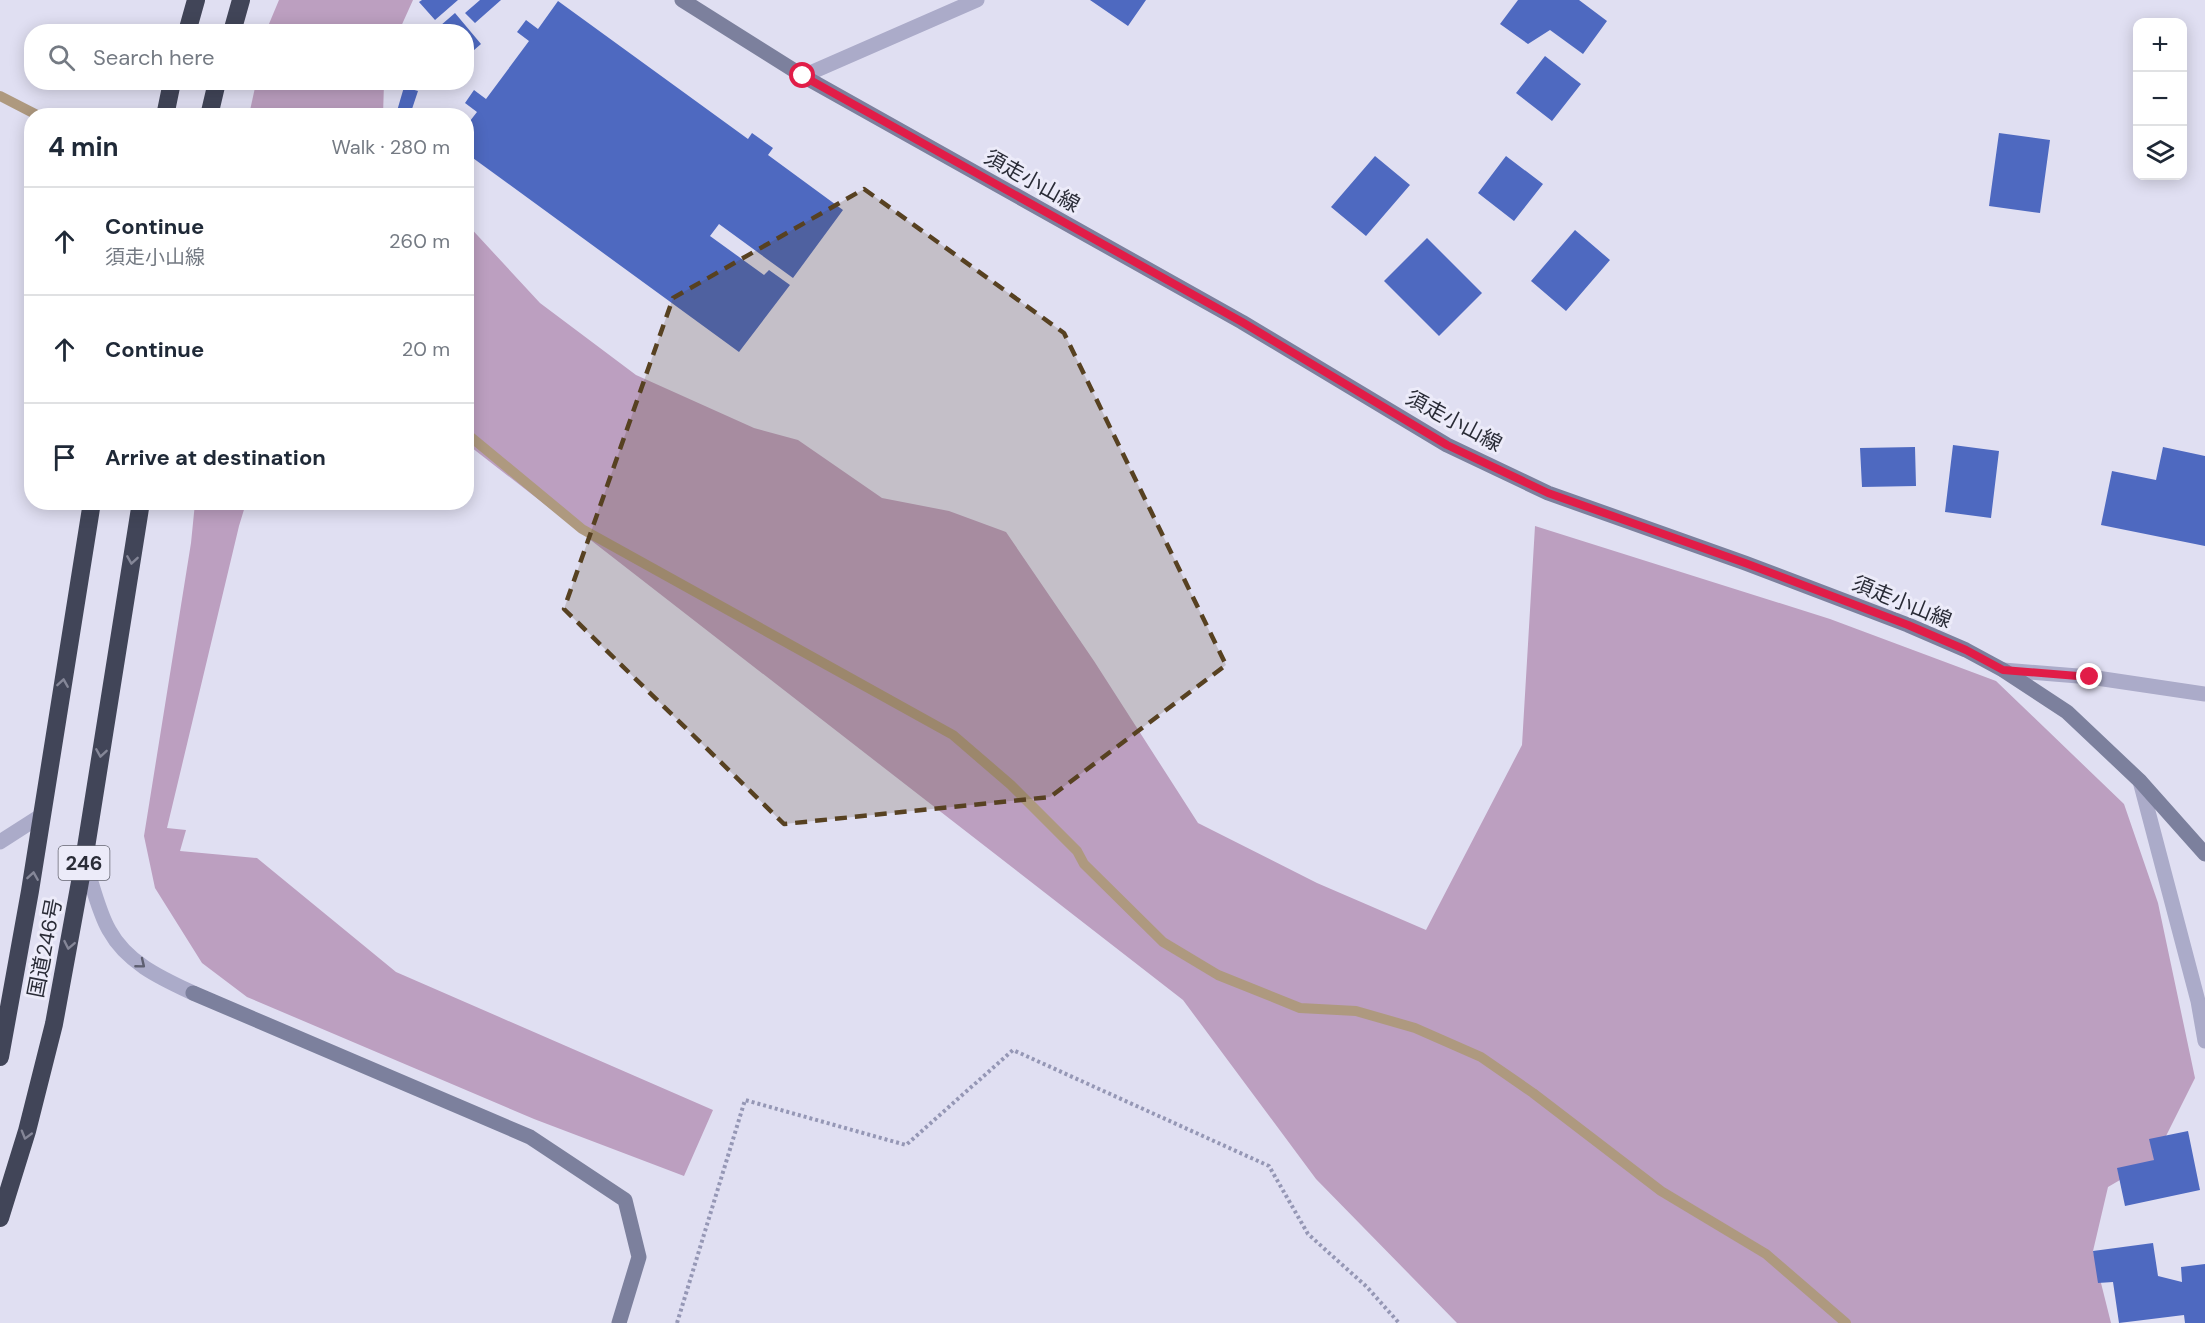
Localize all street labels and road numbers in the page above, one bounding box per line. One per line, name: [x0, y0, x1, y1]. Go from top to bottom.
street label: 須走小山線: [979, 143, 1085, 219]
street label: 須走小山線: [1401, 384, 1507, 458]
street label: 須走小山線: [1848, 569, 1956, 635]
road number: 246: [58, 846, 110, 880]
street label: 国道246号: [22, 896, 68, 1000]

